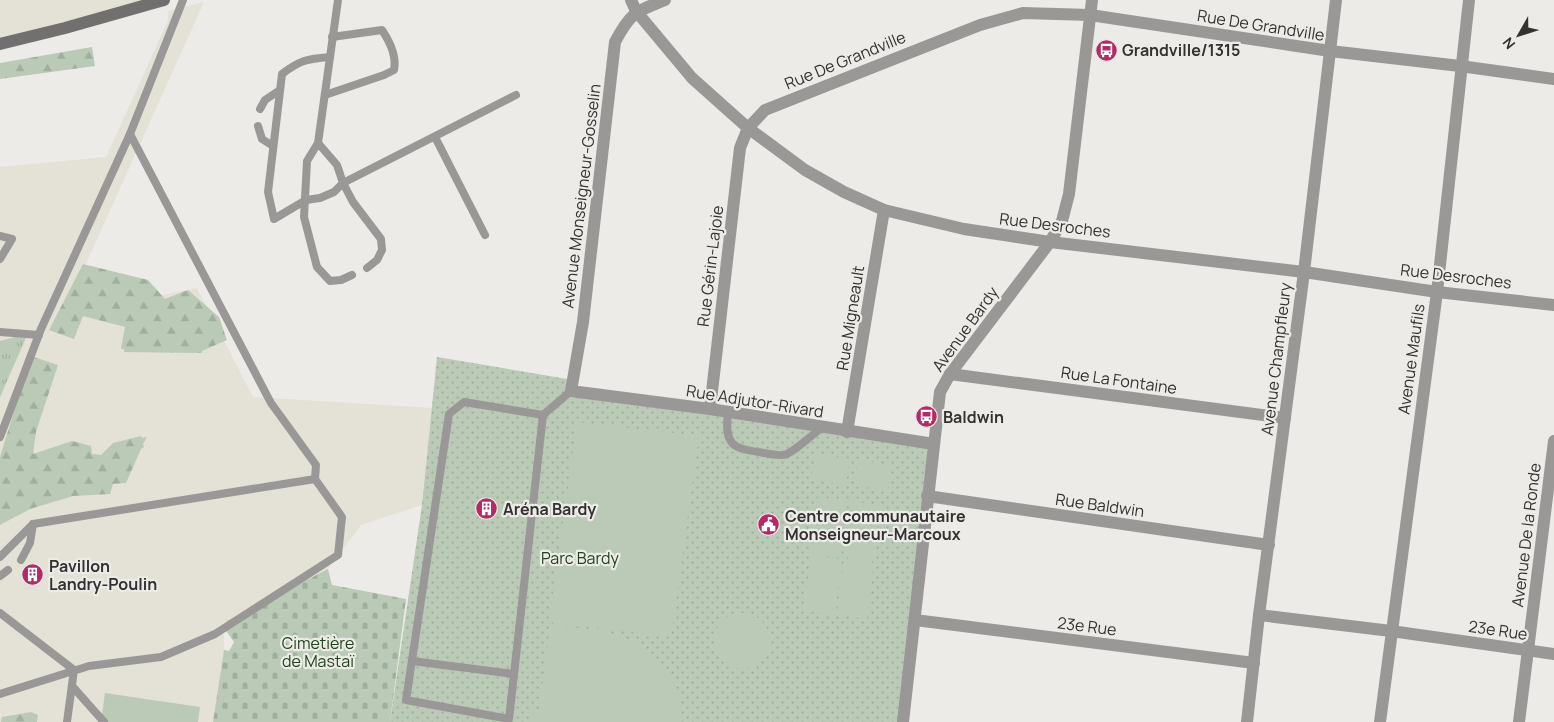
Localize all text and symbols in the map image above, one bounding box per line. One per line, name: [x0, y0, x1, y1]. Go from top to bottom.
street label: Rue De Grandville: [1196, 4, 1326, 46]
north arrow: [1494, 10, 1544, 60]
street label: Rue De Grandville: [781, 26, 909, 94]
text: N: [1498, 34, 1519, 53]
bus stop icon: Grandville/1315: [1094, 38, 1118, 62]
place label: Grandville/1315: [1122, 39, 1240, 61]
street label: Avenue Monseigneur-Gosselin: [556, 83, 606, 309]
street label: Rue Gérin-Lajoie: [692, 204, 728, 328]
street label: Rue Desroches: [998, 207, 1112, 243]
street label: Rue Desroches: [1399, 258, 1513, 294]
street label: Rue Migneault: [831, 264, 869, 372]
street label: Avenue Champfleury: [1256, 281, 1296, 437]
street label: Avenue Bardy: [927, 282, 1004, 376]
street label: Avenue Maufils: [1392, 302, 1430, 416]
street label: Rue La Fontaine: [1060, 361, 1178, 399]
street label: Rue Adjutor-Rivard: [685, 379, 825, 423]
bus stop icon: Baldwin: [915, 405, 939, 429]
place label: Baldwin: [943, 406, 1004, 428]
street label: Avenue De la Ronde: [1506, 462, 1546, 608]
street label: Rue Baldwin: [1054, 488, 1146, 522]
building icon: Aréna Bardy: [475, 497, 499, 521]
place label: Aréna Bardy: [503, 498, 596, 520]
place label: Centre communautaire Monseigneur-Marcoux: [785, 505, 966, 545]
public building icon: Centre communautaire Monseigneur-Marcoux: [757, 513, 781, 537]
park label: Parc Bardy: [541, 547, 620, 569]
place label: Pavillon Landry-Poulin: [49, 555, 157, 595]
building icon: Pavillon Landry-Poulin: [21, 563, 45, 587]
street label: 23e Rue: [1056, 611, 1118, 641]
street label: 23e Rue: [1467, 615, 1529, 645]
park label: Cimetière de Mastaï: [282, 632, 355, 672]

